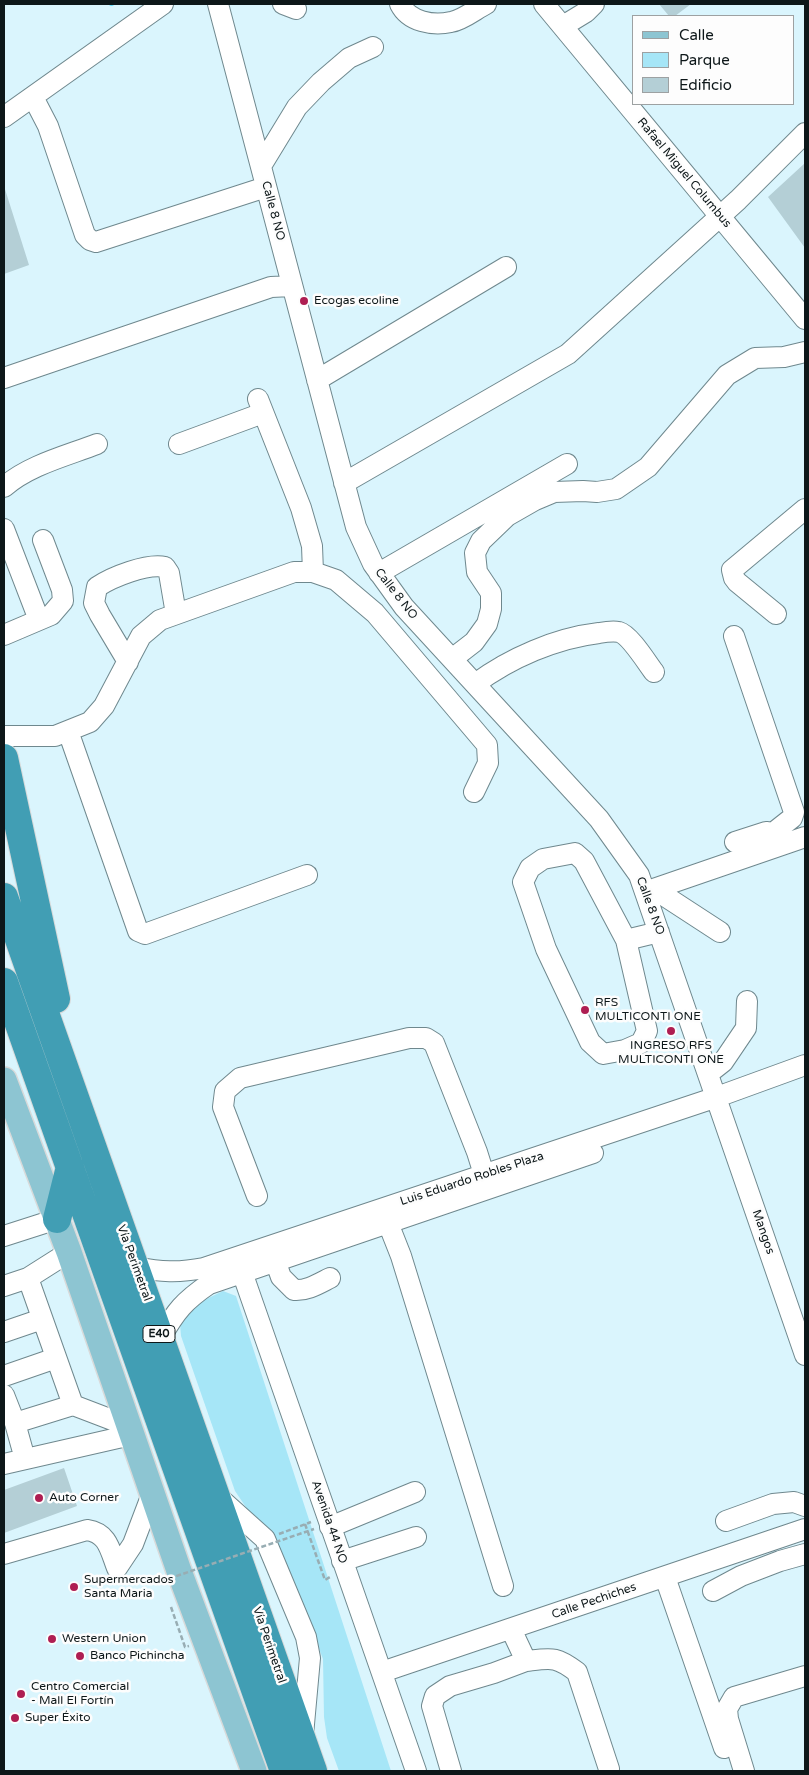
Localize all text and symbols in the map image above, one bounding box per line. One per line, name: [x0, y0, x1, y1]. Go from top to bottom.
legend: [632, 15, 794, 105]
text: Calle: [679, 26, 714, 44]
text: Parque: [679, 51, 730, 69]
text: Edificio: [679, 76, 732, 94]
street label: Rafael Miguel Columbus: [634, 115, 734, 231]
street label: Calle 8 NO: [258, 180, 288, 242]
place label: Ecogas ecoline: [314, 294, 399, 308]
marker: Ecogas ecoline: [298, 295, 310, 307]
street label: Calle 8 NO: [372, 566, 420, 622]
street label: Calle 8 NO: [633, 875, 667, 937]
place label: RFS MULTICONTI ONE: [595, 996, 701, 1024]
marker: RFS MULTICONTI ONE: [579, 1004, 591, 1016]
marker: INGRESO RFS MULTICONTI ONE: [665, 1025, 677, 1037]
place label: INGRESO RFS MULTICONTI ONE: [618, 1039, 724, 1067]
street label: Luis Eduardo Robles Plaza: [398, 1149, 546, 1209]
street label: Mangos: [749, 1208, 777, 1256]
street label: Vía Perimetral: [114, 1223, 154, 1303]
road number: E40: [143, 1326, 175, 1342]
street label: Avenida 44 NO: [308, 1479, 350, 1565]
place label: Auto Corner: [49, 1491, 119, 1505]
marker: Auto Corner: [33, 1492, 45, 1504]
place label: Supermercados Santa Maria: [84, 1573, 174, 1601]
street label: Calle Pechiches: [550, 1580, 638, 1622]
marker: Supermercados Santa Maria: [68, 1581, 80, 1593]
street label: Vía Perimetral: [249, 1605, 289, 1685]
place label: Western Union: [62, 1632, 146, 1646]
marker: Western Union: [46, 1633, 58, 1645]
place label: Banco Pichincha: [90, 1649, 185, 1663]
marker: Banco Pichincha: [74, 1650, 86, 1662]
place label: Centro Comercial - Mall El Fortín: [31, 1680, 129, 1708]
marker: Centro Comercial - Mall El Fortín: [15, 1688, 27, 1700]
place label: Super Éxito: [25, 1711, 91, 1725]
marker: Super Éxito: [9, 1712, 21, 1724]

